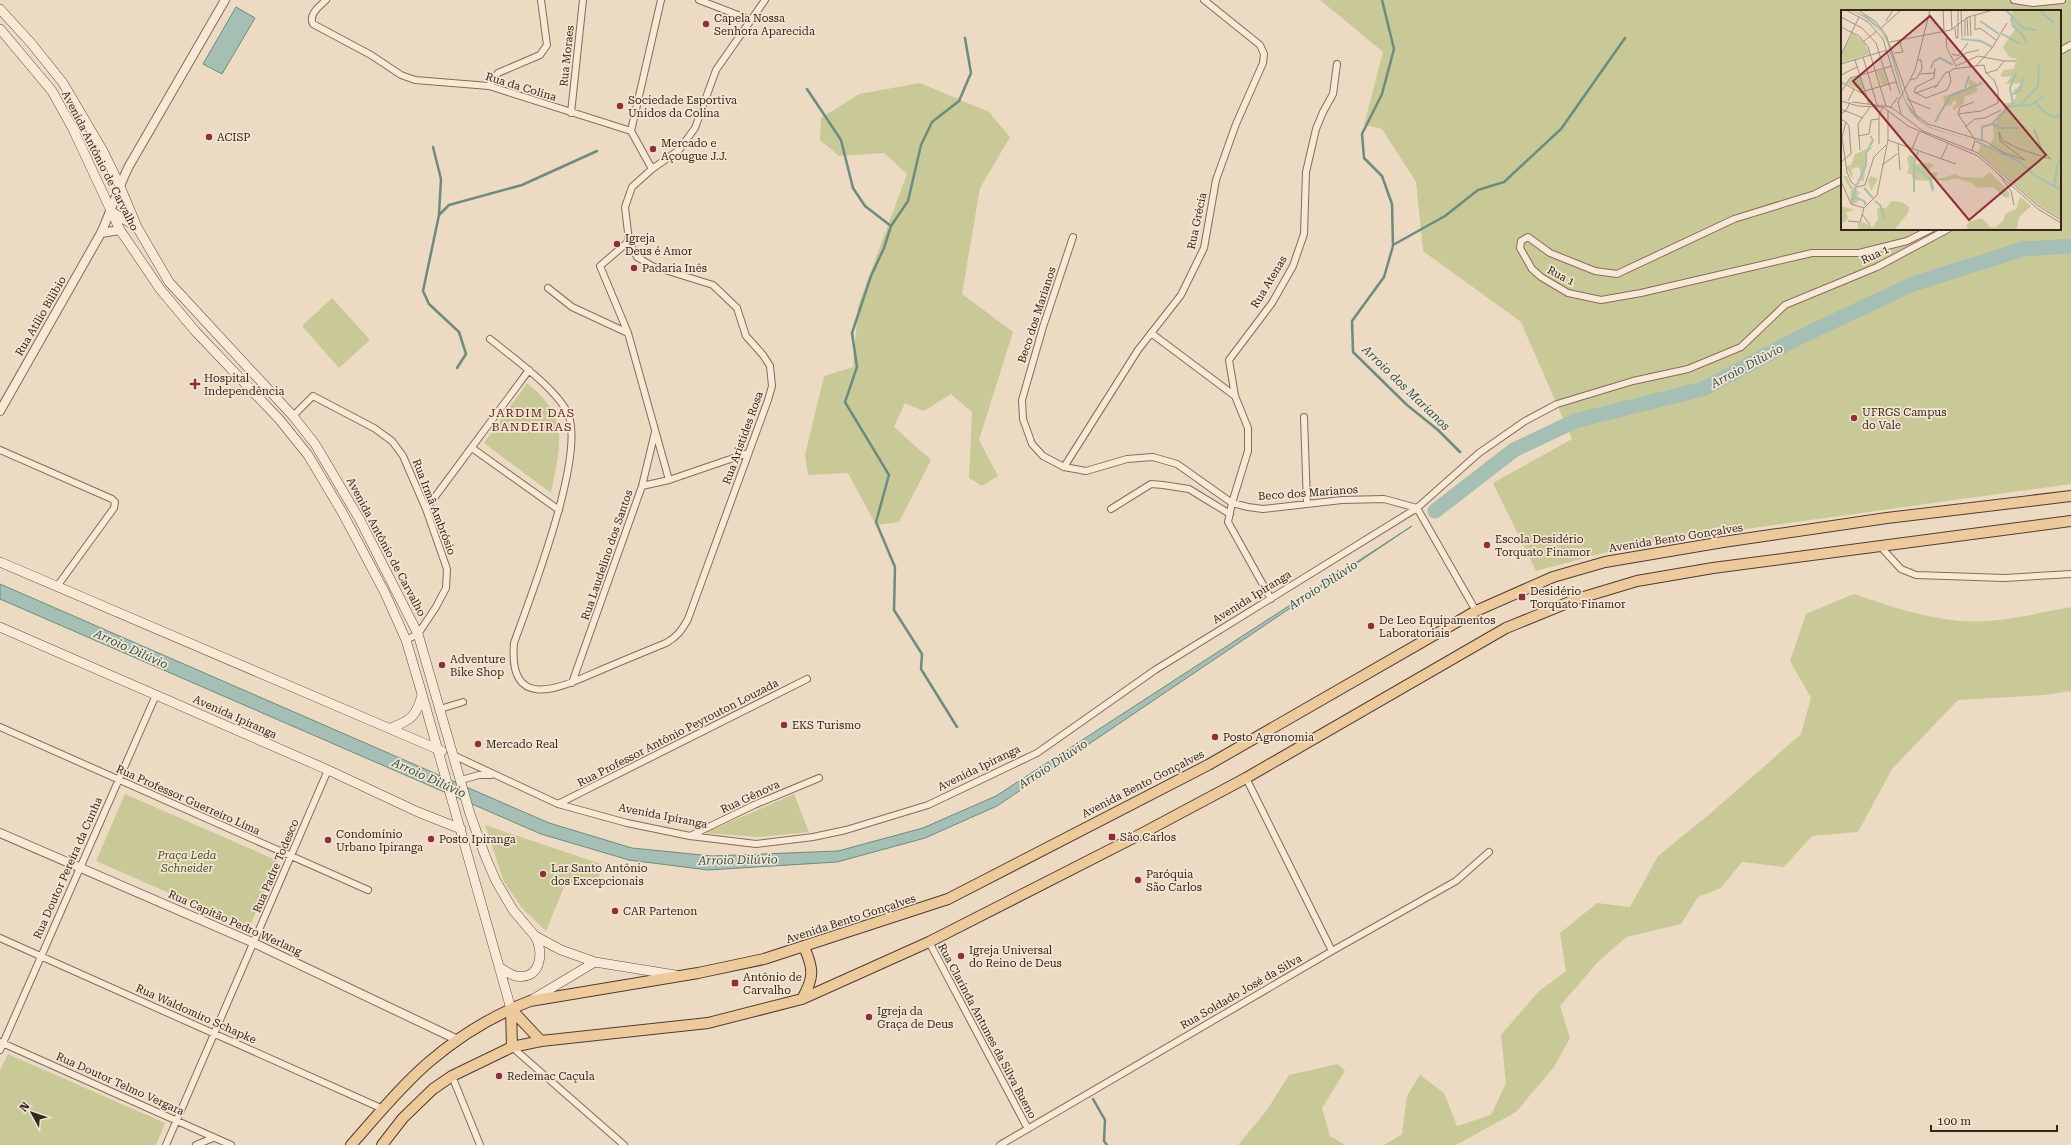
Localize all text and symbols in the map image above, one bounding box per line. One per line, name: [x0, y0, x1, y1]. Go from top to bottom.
inset map: [1841, 10, 2061, 230]
place label: Capela Nossa Senhora Aparecida: [714, 12, 815, 38]
marker: Capela Nossa Senhora Aparecida: [701, 19, 711, 29]
street label: Rua Moraes: [557, 25, 577, 87]
street label: Rua da Colina: [484, 70, 558, 104]
street label: Avenida Antônio de Carvalho: [59, 89, 141, 233]
place label: Sociedade Esportiva Unidos da Colina: [628, 94, 737, 120]
marker: Sociedade Esportiva Unidos da Colina: [615, 101, 625, 111]
place label: ACISP: [217, 131, 250, 144]
marker: ACISP: [204, 132, 214, 142]
place label: Mercado e Açougue J.J.: [661, 137, 727, 163]
marker: Mercado e Açougue J.J.: [648, 144, 658, 154]
street label: Rua Grécia: [1185, 191, 1209, 251]
place label: Igreja Deus é Amor: [625, 232, 693, 258]
marker: Igreja Deus é Amor: [612, 239, 622, 249]
street label: Rua 1: [1859, 243, 1891, 267]
street label: Rua Atenas: [1248, 253, 1290, 311]
place label: Padaria Inês: [642, 262, 707, 275]
marker: Padaria Inês: [629, 263, 639, 273]
street label: Rua 1: [1545, 263, 1577, 289]
street label: Beco dos Marianos: [1015, 265, 1059, 365]
street label: Rua Atílio Bilibio: [13, 274, 69, 358]
water label: Arroio Dilúvio: [1708, 341, 1785, 391]
water label: Arroio dos Marianos: [1359, 342, 1453, 434]
place label: Hospital Independência: [204, 372, 284, 398]
marker: Hospital Independência: [189, 378, 201, 390]
street label: Rua Aristides Rosa: [720, 390, 766, 486]
district label: JARDIM DAS BANDEIRAS: [489, 406, 575, 434]
place label: UFRGS Campus do Vale: [1862, 406, 1946, 432]
marker: UFRGS Campus do Vale: [1849, 413, 1859, 423]
street label: Rua Irmã Ambrósio: [410, 457, 458, 557]
street label: Avenida Antônio de Carvalho: [344, 475, 428, 619]
street label: Beco dos Marianos: [1257, 483, 1359, 503]
street label: Rua Laudelino dos Santos: [579, 488, 635, 622]
street label: Avenida Bento Gonçalves: [1608, 521, 1744, 555]
place label: Escola Desidério Torquato Finamor: [1495, 533, 1591, 559]
marker: Escola Desidério Torquato Finamor: [1482, 540, 1492, 550]
water label: Arroio Dilúvio: [1285, 558, 1360, 613]
street label: Avenida Ipiranga: [1210, 568, 1294, 626]
place label: Desidério Torquato Finamor: [1530, 585, 1626, 611]
marker: Desidério Torquato Finamor: [1517, 592, 1527, 602]
place label: De Leo Equipamentos Laboratoriais: [1379, 614, 1496, 640]
marker: De Leo Equipamentos Laboratoriais: [1366, 621, 1376, 631]
water label: Arroio Dilúvio: [91, 626, 170, 672]
place label: Adventure Bike Shop: [450, 653, 505, 679]
marker: Adventure Bike Shop: [437, 660, 447, 670]
street label: Rua Professor Antônio Peyrouton Louzada: [575, 676, 781, 790]
street label: Avenida Ipiranga: [191, 693, 279, 741]
place label: EKS Turismo: [792, 719, 861, 732]
marker: EKS Turismo: [779, 720, 789, 730]
place label: Posto Agronomia: [1223, 731, 1314, 744]
marker: Posto Agronomia: [1210, 732, 1220, 742]
water label: Arroio Dilúvio: [1015, 737, 1090, 792]
place label: Mercado Real: [486, 738, 559, 751]
marker: Mercado Real: [473, 739, 483, 749]
street label: Avenida Ipiranga: [936, 742, 1022, 794]
street label: Avenida Bento Gonçalves: [1080, 747, 1206, 821]
water label: Arroio Dilúvio: [389, 755, 468, 801]
street label: Rua Professor Guerreiro Lima: [114, 762, 262, 838]
street label: Rua Gênova: [718, 778, 782, 816]
street label: Rua Doutor Pereira da Cunha: [31, 795, 105, 941]
street label: Avenida Ipiranga: [617, 801, 709, 831]
street label: Rua Padre Todesco: [250, 817, 302, 915]
place label: Condomínio Urbano Ipiranga: [336, 828, 423, 854]
place label: São Carlos: [1120, 831, 1176, 844]
marker: São Carlos: [1107, 832, 1117, 842]
place label: Posto Ipiranga: [439, 833, 516, 846]
marker: Posto Ipiranga: [426, 834, 436, 844]
marker: Condomínio Urbano Ipiranga: [323, 835, 333, 845]
park label: Praça Leda Schneider: [156, 849, 217, 875]
water label: Arroio Dilúvio: [697, 852, 778, 868]
place label: Lar Santo Antônio dos Excepcionais: [551, 862, 648, 888]
place label: Paróquia São Carlos: [1146, 868, 1202, 894]
marker: Lar Santo Antônio dos Excepcionais: [538, 869, 548, 879]
marker: Paróquia São Carlos: [1133, 875, 1143, 885]
street label: Rua Capitão Pedro Werlang: [166, 888, 305, 959]
street label: Avenida Bento Gonçalves: [785, 892, 917, 946]
place label: CAR Partenon: [623, 905, 697, 918]
marker: CAR Partenon: [610, 906, 620, 916]
street label: Rua Clarinda Antunes da Silva Bueno: [935, 941, 1039, 1121]
place label: Igreja Universal do Reino de Deus: [969, 944, 1062, 970]
marker: Igreja Universal do Reino de Deus: [956, 951, 966, 961]
street label: Rua Soldado José da Silva: [1178, 952, 1304, 1032]
place label: Antônio de Carvalho: [743, 971, 802, 997]
marker: Antônio de Carvalho: [730, 978, 740, 988]
street label: Rua Waldomiro Schapke: [134, 982, 258, 1046]
place label: Igreja da Graça de Deus: [877, 1005, 953, 1031]
marker: Igreja da Graça de Deus: [864, 1012, 874, 1022]
street label: Rua Doutor Telmo Vergara: [54, 1050, 186, 1118]
place label: Redemac Caçula: [507, 1070, 595, 1083]
marker: Redemac Caçula: [494, 1071, 504, 1081]
north arrow: [12, 1093, 52, 1133]
text: N: [17, 1099, 33, 1114]
scale bar: [1931, 1107, 2057, 1133]
text: 100 m: [1937, 1114, 1971, 1128]

